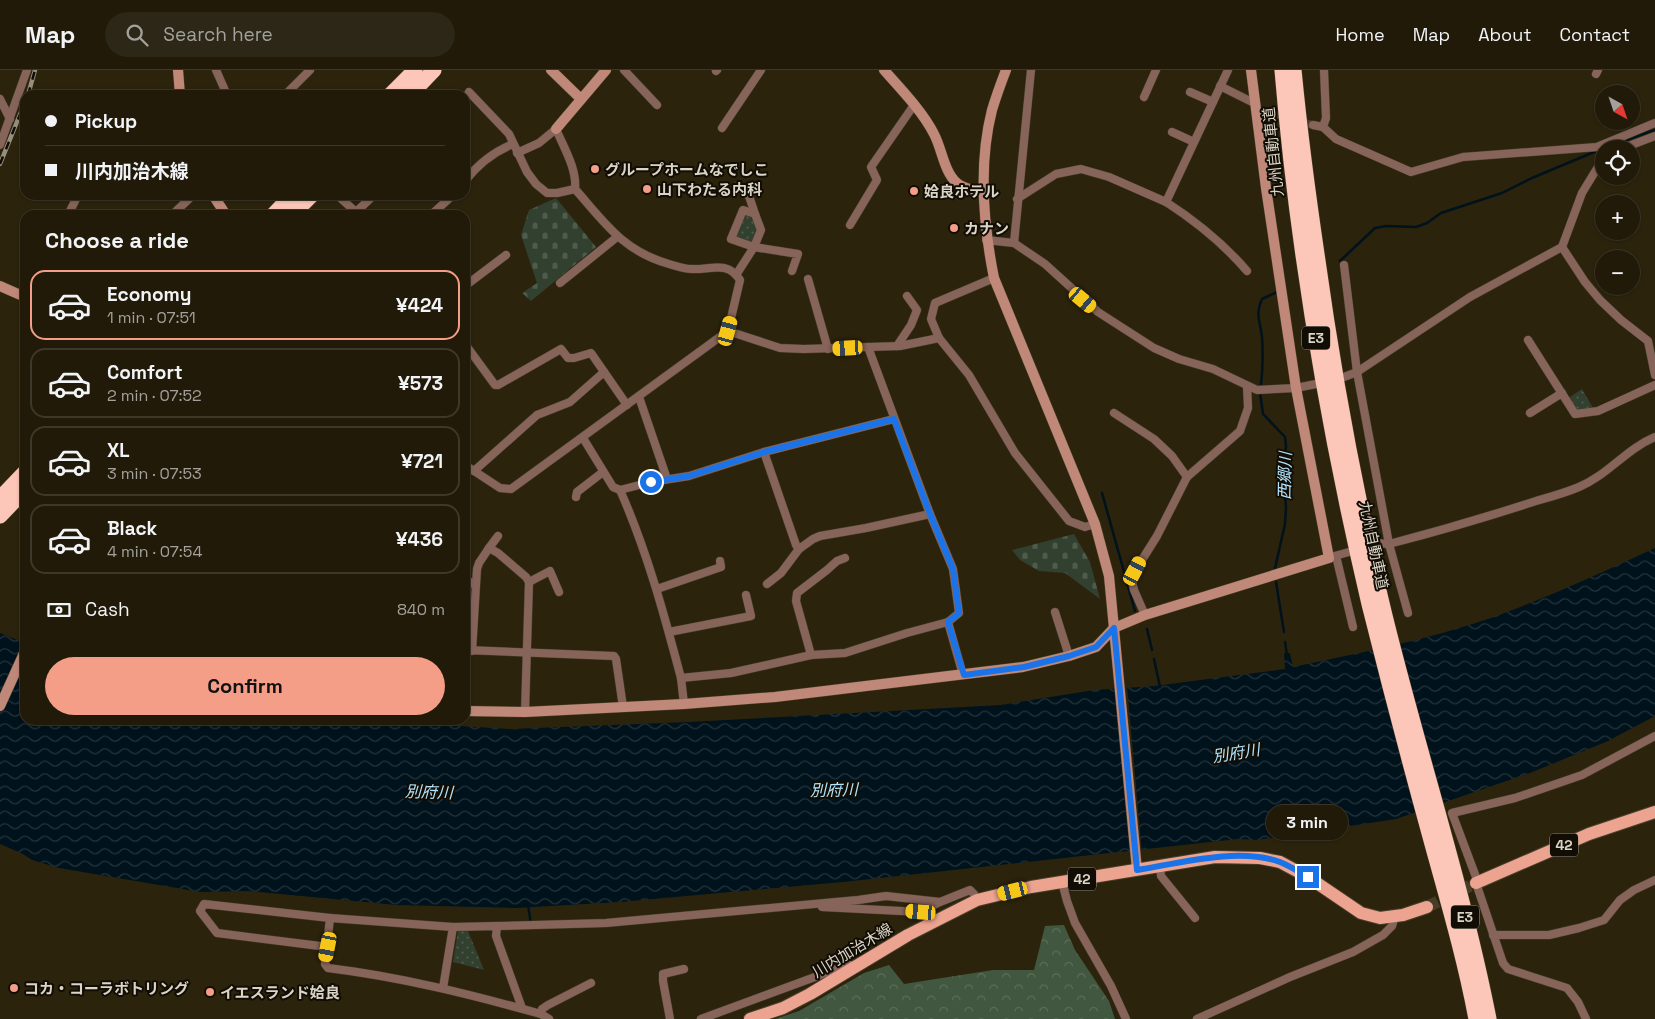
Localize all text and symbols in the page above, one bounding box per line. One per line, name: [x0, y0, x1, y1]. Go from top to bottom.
search box: [105, 12, 455, 57]
text: Map: [25, 19, 75, 50]
icon: search: [123, 21, 151, 49]
text: Search here: [163, 22, 273, 47]
text: Home: [1336, 23, 1385, 46]
text: Map: [1413, 23, 1450, 46]
text: About: [1478, 23, 1532, 46]
text: Contact: [1560, 23, 1630, 46]
north arrow: [1595, 85, 1640, 130]
map controls: [1595, 85, 1640, 295]
street label: 九州自動車道: [1259, 106, 1287, 198]
text: Pickup: [75, 109, 137, 134]
button: locate: [1595, 140, 1640, 185]
text: 川内加治木線: [75, 159, 189, 184]
place label: グループホームなでしこ: [605, 160, 769, 179]
marker: グループホームなでしこ: [589, 163, 601, 175]
place label: 山下わたる内科: [657, 180, 762, 199]
place label: 姶良ホテル: [924, 182, 999, 201]
marker: 山下わたる内科: [641, 183, 653, 195]
marker: 姶良ホテル: [908, 185, 920, 197]
button: +: [1595, 195, 1640, 240]
place label: カナン: [964, 219, 1009, 238]
marker: カナン: [948, 222, 960, 234]
text: Choose a ride: [45, 226, 189, 254]
button: −: [1595, 250, 1640, 295]
text: Economy: [107, 282, 191, 307]
icon: car: [47, 283, 92, 328]
car: [1066, 285, 1099, 315]
text: ¥424: [396, 293, 443, 318]
text: 1 min · 07:51: [107, 307, 196, 328]
car: [716, 315, 739, 347]
road number: E3: [1302, 326, 1330, 350]
car: [832, 340, 863, 356]
text: Comfort: [107, 360, 183, 385]
icon: car: [47, 361, 92, 406]
text: ¥573: [398, 371, 443, 396]
text: 2 min · 07:52: [107, 385, 202, 406]
text: XL: [107, 438, 130, 463]
icon: car: [47, 439, 92, 484]
text: ¥721: [401, 449, 443, 474]
water label: 西郷川: [1274, 450, 1296, 500]
text: 3 min · 07:53: [107, 463, 202, 484]
route start: [640, 471, 662, 493]
street label: 九州自動車道: [1355, 499, 1393, 591]
text: Black: [107, 516, 157, 541]
icon: car: [47, 517, 92, 562]
text: ¥436: [396, 527, 443, 552]
text: 4 min · 07:54: [107, 541, 202, 562]
car: [1121, 554, 1148, 588]
icon: cash: [45, 596, 73, 624]
text: Cash: [85, 597, 130, 622]
text: 840 m: [397, 599, 445, 620]
button: Confirm: [45, 657, 445, 715]
water label: 別府川: [1211, 739, 1263, 767]
water label: 別府川: [810, 779, 860, 801]
water label: 別府川: [405, 781, 455, 803]
callout: 3 min: [1267, 804, 1349, 840]
text: 3 min: [1286, 812, 1328, 833]
road number: 42: [1550, 834, 1578, 856]
route end: [1297, 866, 1319, 888]
road number: 42: [1068, 868, 1096, 891]
car: [996, 880, 1029, 902]
car: [905, 903, 936, 921]
road number: E3: [1451, 906, 1479, 929]
street label: 川内加治木線: [809, 919, 895, 981]
car: [317, 931, 338, 963]
place label: コカ・コーラボトリング: [24, 979, 189, 998]
marker: コカ・コーラボトリング: [8, 982, 20, 994]
place label: イエスランド姶良: [220, 983, 340, 1002]
marker: イエスランド姶良: [204, 986, 216, 998]

